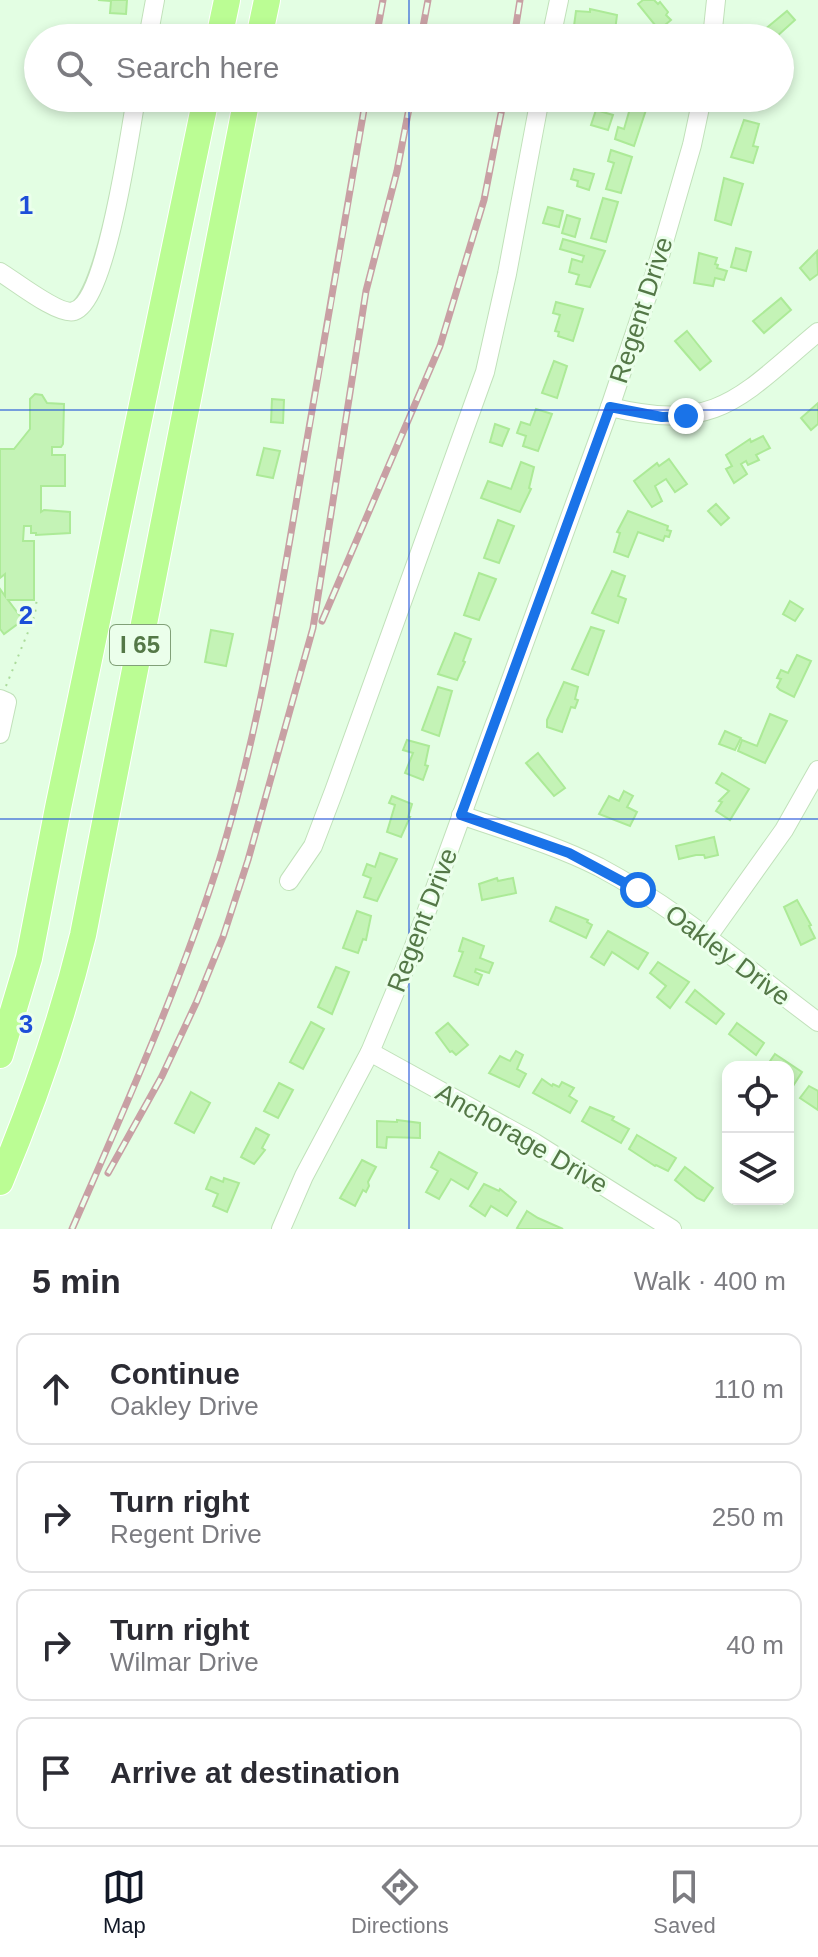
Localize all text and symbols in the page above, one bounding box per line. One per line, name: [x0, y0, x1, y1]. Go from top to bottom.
search box: [24, 24, 794, 112]
icon: search: [52, 46, 96, 90]
text: Search here: [116, 51, 279, 84]
text: 1: [19, 190, 33, 220]
street label: Regent Drive: [603, 233, 679, 387]
route end: [668, 398, 704, 434]
text: 2: [19, 600, 33, 630]
road number: I 65: [110, 625, 170, 665]
street label: Regent Drive: [381, 844, 463, 996]
route start: [620, 872, 656, 908]
street label: Oakley Drive: [660, 898, 796, 1012]
text: 3: [19, 1009, 33, 1039]
map controls: [722, 1061, 794, 1205]
button: locate: [722, 1061, 794, 1133]
street label: Anchorage Drive: [431, 1077, 613, 1199]
button: layers: [722, 1133, 794, 1205]
text: 5 min: [32, 1262, 121, 1300]
text: Walk · 400 m: [634, 1266, 786, 1296]
text: Continue: [110, 1357, 240, 1390]
icon: ahead: [34, 1367, 78, 1411]
text: 110 m: [714, 1374, 784, 1404]
text: Oakley Drive: [110, 1391, 259, 1421]
text: Turn right: [110, 1485, 249, 1518]
icon: right: [34, 1495, 78, 1539]
text: 250 m: [712, 1502, 784, 1532]
text: Regent Drive: [110, 1519, 262, 1549]
text: Turn right: [110, 1613, 249, 1646]
icon: right: [34, 1623, 78, 1667]
text: 40 m: [726, 1630, 784, 1660]
text: Wilmar Drive: [110, 1647, 259, 1677]
icon: arrive: [34, 1751, 78, 1795]
text: Arrive at destination: [110, 1756, 400, 1789]
tab: Map: [102, 1865, 146, 1939]
tab: Directions: [351, 1865, 449, 1939]
tab: Saved: [653, 1865, 716, 1939]

